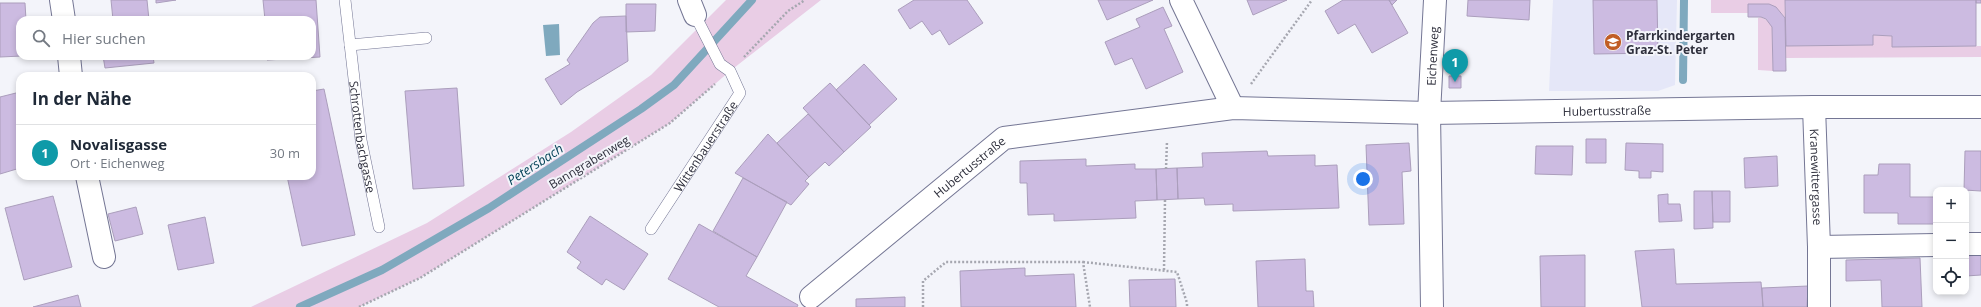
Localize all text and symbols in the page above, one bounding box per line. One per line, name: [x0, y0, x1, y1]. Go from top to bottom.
search box: [16, 16, 316, 60]
street label: Eichenweg: [1422, 25, 1442, 86]
icon: search: [30, 27, 52, 49]
place label: Pfarrkindergarten Graz-St. Peter: [1626, 27, 1735, 58]
text: Hier suchen: [62, 28, 146, 48]
school or university icon: Pfarrkindergarten Graz-St. Peter: [1603, 32, 1623, 52]
pin: 1: [1442, 49, 1468, 82]
street label: Schrottenbachgasse: [346, 80, 380, 194]
text: In der Nähe: [32, 87, 131, 110]
street label: Wittenbauerstraße: [669, 97, 741, 195]
street label: Hubertusstraße: [1563, 101, 1651, 119]
street label: Kranewittergasse: [1806, 128, 1827, 226]
street label: Banngrabenweg: [546, 131, 633, 193]
street label: Hubertusstraße: [930, 132, 1009, 201]
text: Novalisgasse: [70, 134, 167, 154]
water label: Petersbach: [503, 139, 567, 189]
text: 1: [41, 144, 49, 162]
text: 30 m: [270, 144, 300, 162]
text: Ort · Eichenweg: [70, 154, 165, 172]
your location: [1353, 169, 1373, 189]
map controls: [1933, 187, 1969, 295]
button: +: [1933, 187, 1969, 223]
button: −: [1933, 223, 1969, 259]
button: locate: [1933, 259, 1969, 295]

